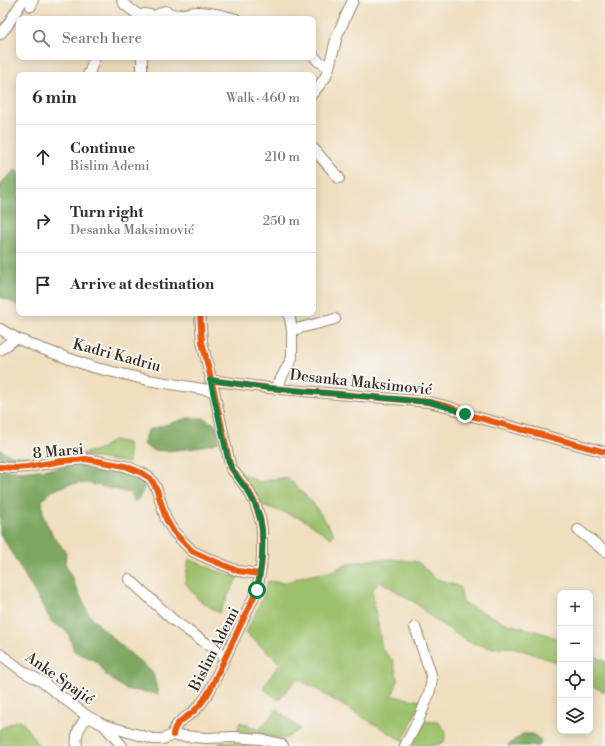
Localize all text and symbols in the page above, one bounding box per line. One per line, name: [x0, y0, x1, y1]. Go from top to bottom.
search box: [16, 16, 316, 60]
icon: search: [30, 27, 52, 49]
text: Search here: [62, 29, 142, 48]
text: 6 min: [32, 87, 77, 109]
text: Walk · 460 m: [226, 90, 300, 106]
text: Continue: [70, 139, 135, 158]
icon: ahead: [32, 146, 54, 168]
text: 210 m: [265, 149, 300, 165]
text: Bislim Ademi: [70, 158, 150, 174]
text: Turn right: [70, 203, 144, 222]
icon: right: [32, 210, 54, 232]
text: 250 m: [263, 213, 300, 229]
text: Desanka Maksimović: [70, 222, 194, 238]
icon: arrive: [32, 274, 54, 296]
text: Arrive at destination: [70, 275, 214, 294]
street label: Kadri Kadriu: [71, 335, 163, 376]
street label: Desanka Maksimović: [289, 366, 433, 399]
route end: [456, 405, 474, 423]
street label: 8 Marsi: [32, 440, 84, 463]
route start: [248, 581, 266, 599]
map controls: [557, 590, 593, 734]
button: +: [557, 590, 593, 626]
street label: Bislim Ademi: [185, 604, 244, 695]
button: −: [557, 626, 593, 662]
street label: Anke Spajić: [21, 647, 98, 709]
button: locate: [557, 662, 593, 698]
button: layers: [557, 698, 593, 734]

